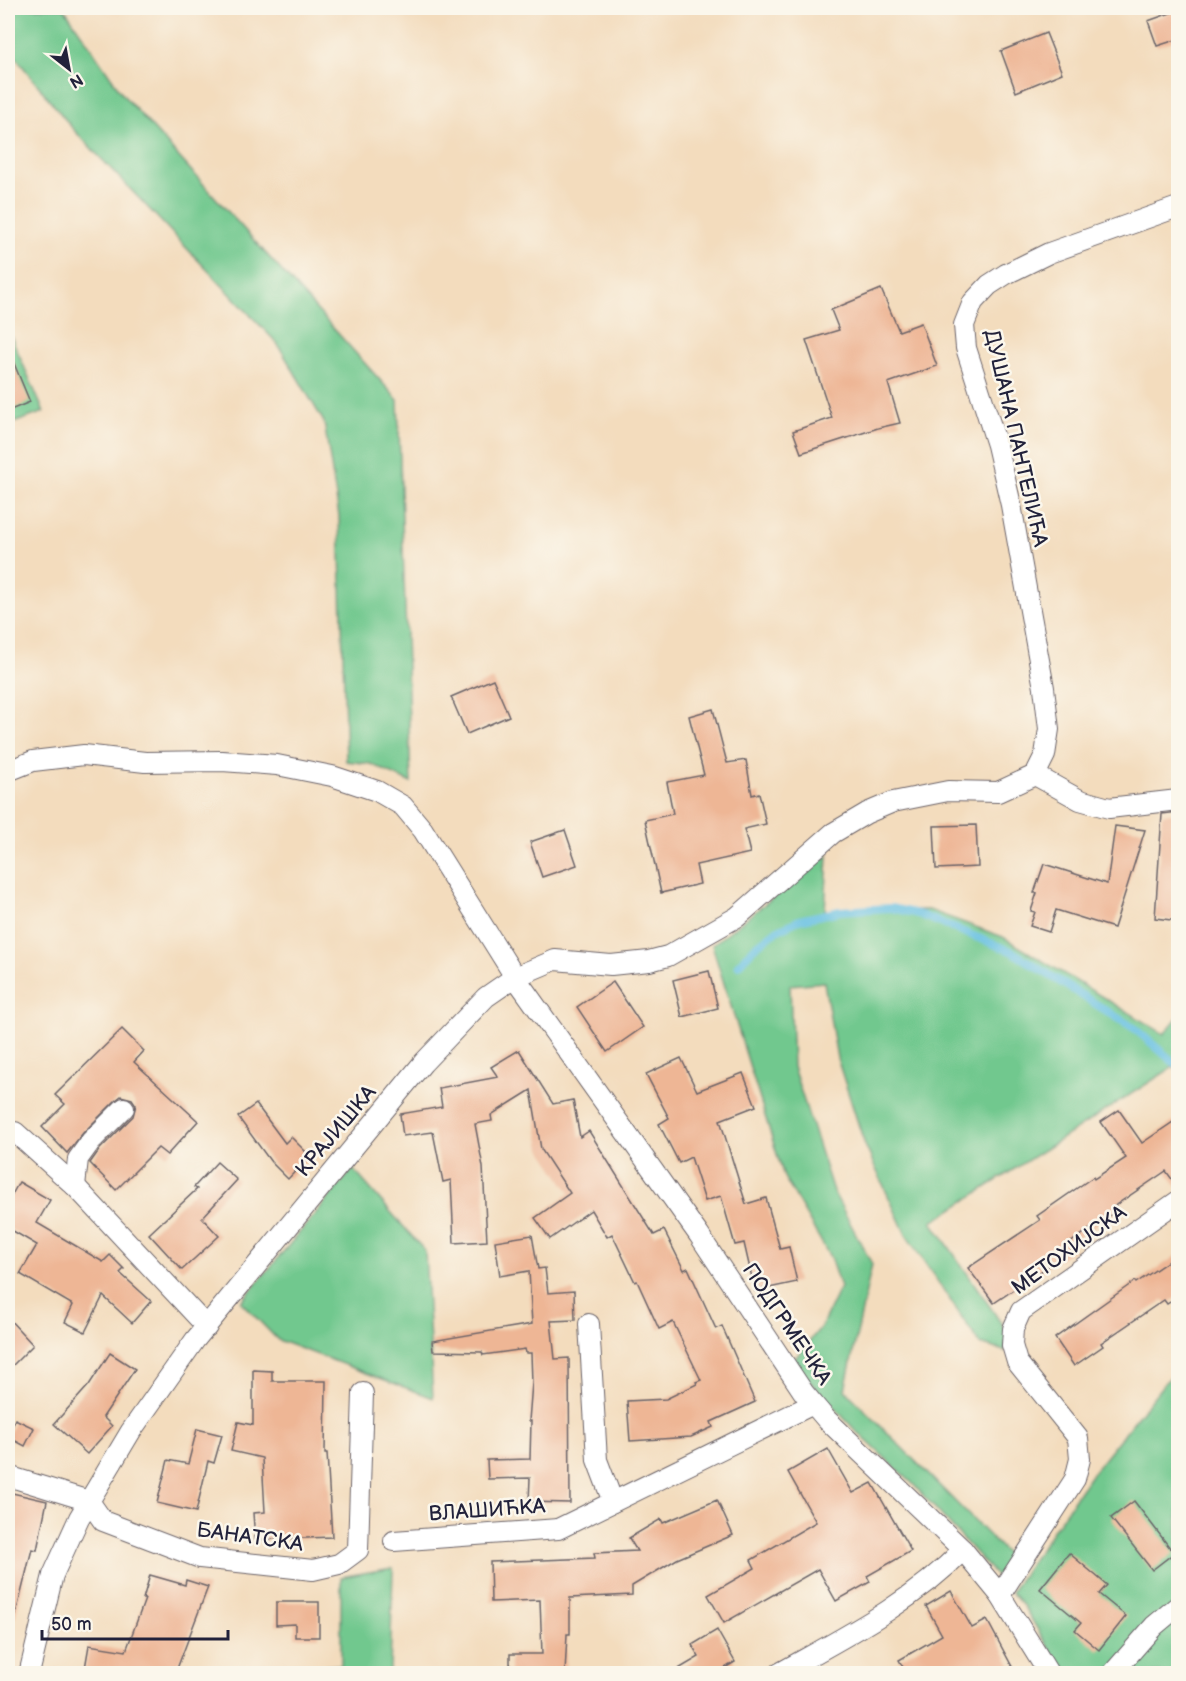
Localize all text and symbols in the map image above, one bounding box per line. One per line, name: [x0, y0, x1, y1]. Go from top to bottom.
north arrow: [39, 39, 99, 99]
text: N: [66, 69, 86, 92]
street label: ДУШАНА ПАНТЕЛИЋА: [979, 327, 1053, 549]
street label: КРАЈИШКА: [291, 1080, 382, 1182]
street label: МЕТОХИЈСКА: [1007, 1200, 1131, 1300]
street label: ПОДГРМЕЧКА: [737, 1258, 837, 1390]
street label: ВЛАШИЋКА: [428, 1493, 546, 1527]
street label: БАНАТСКА: [195, 1517, 305, 1557]
scale bar: [42, 1603, 228, 1641]
text: 50 m: [51, 1614, 92, 1635]

